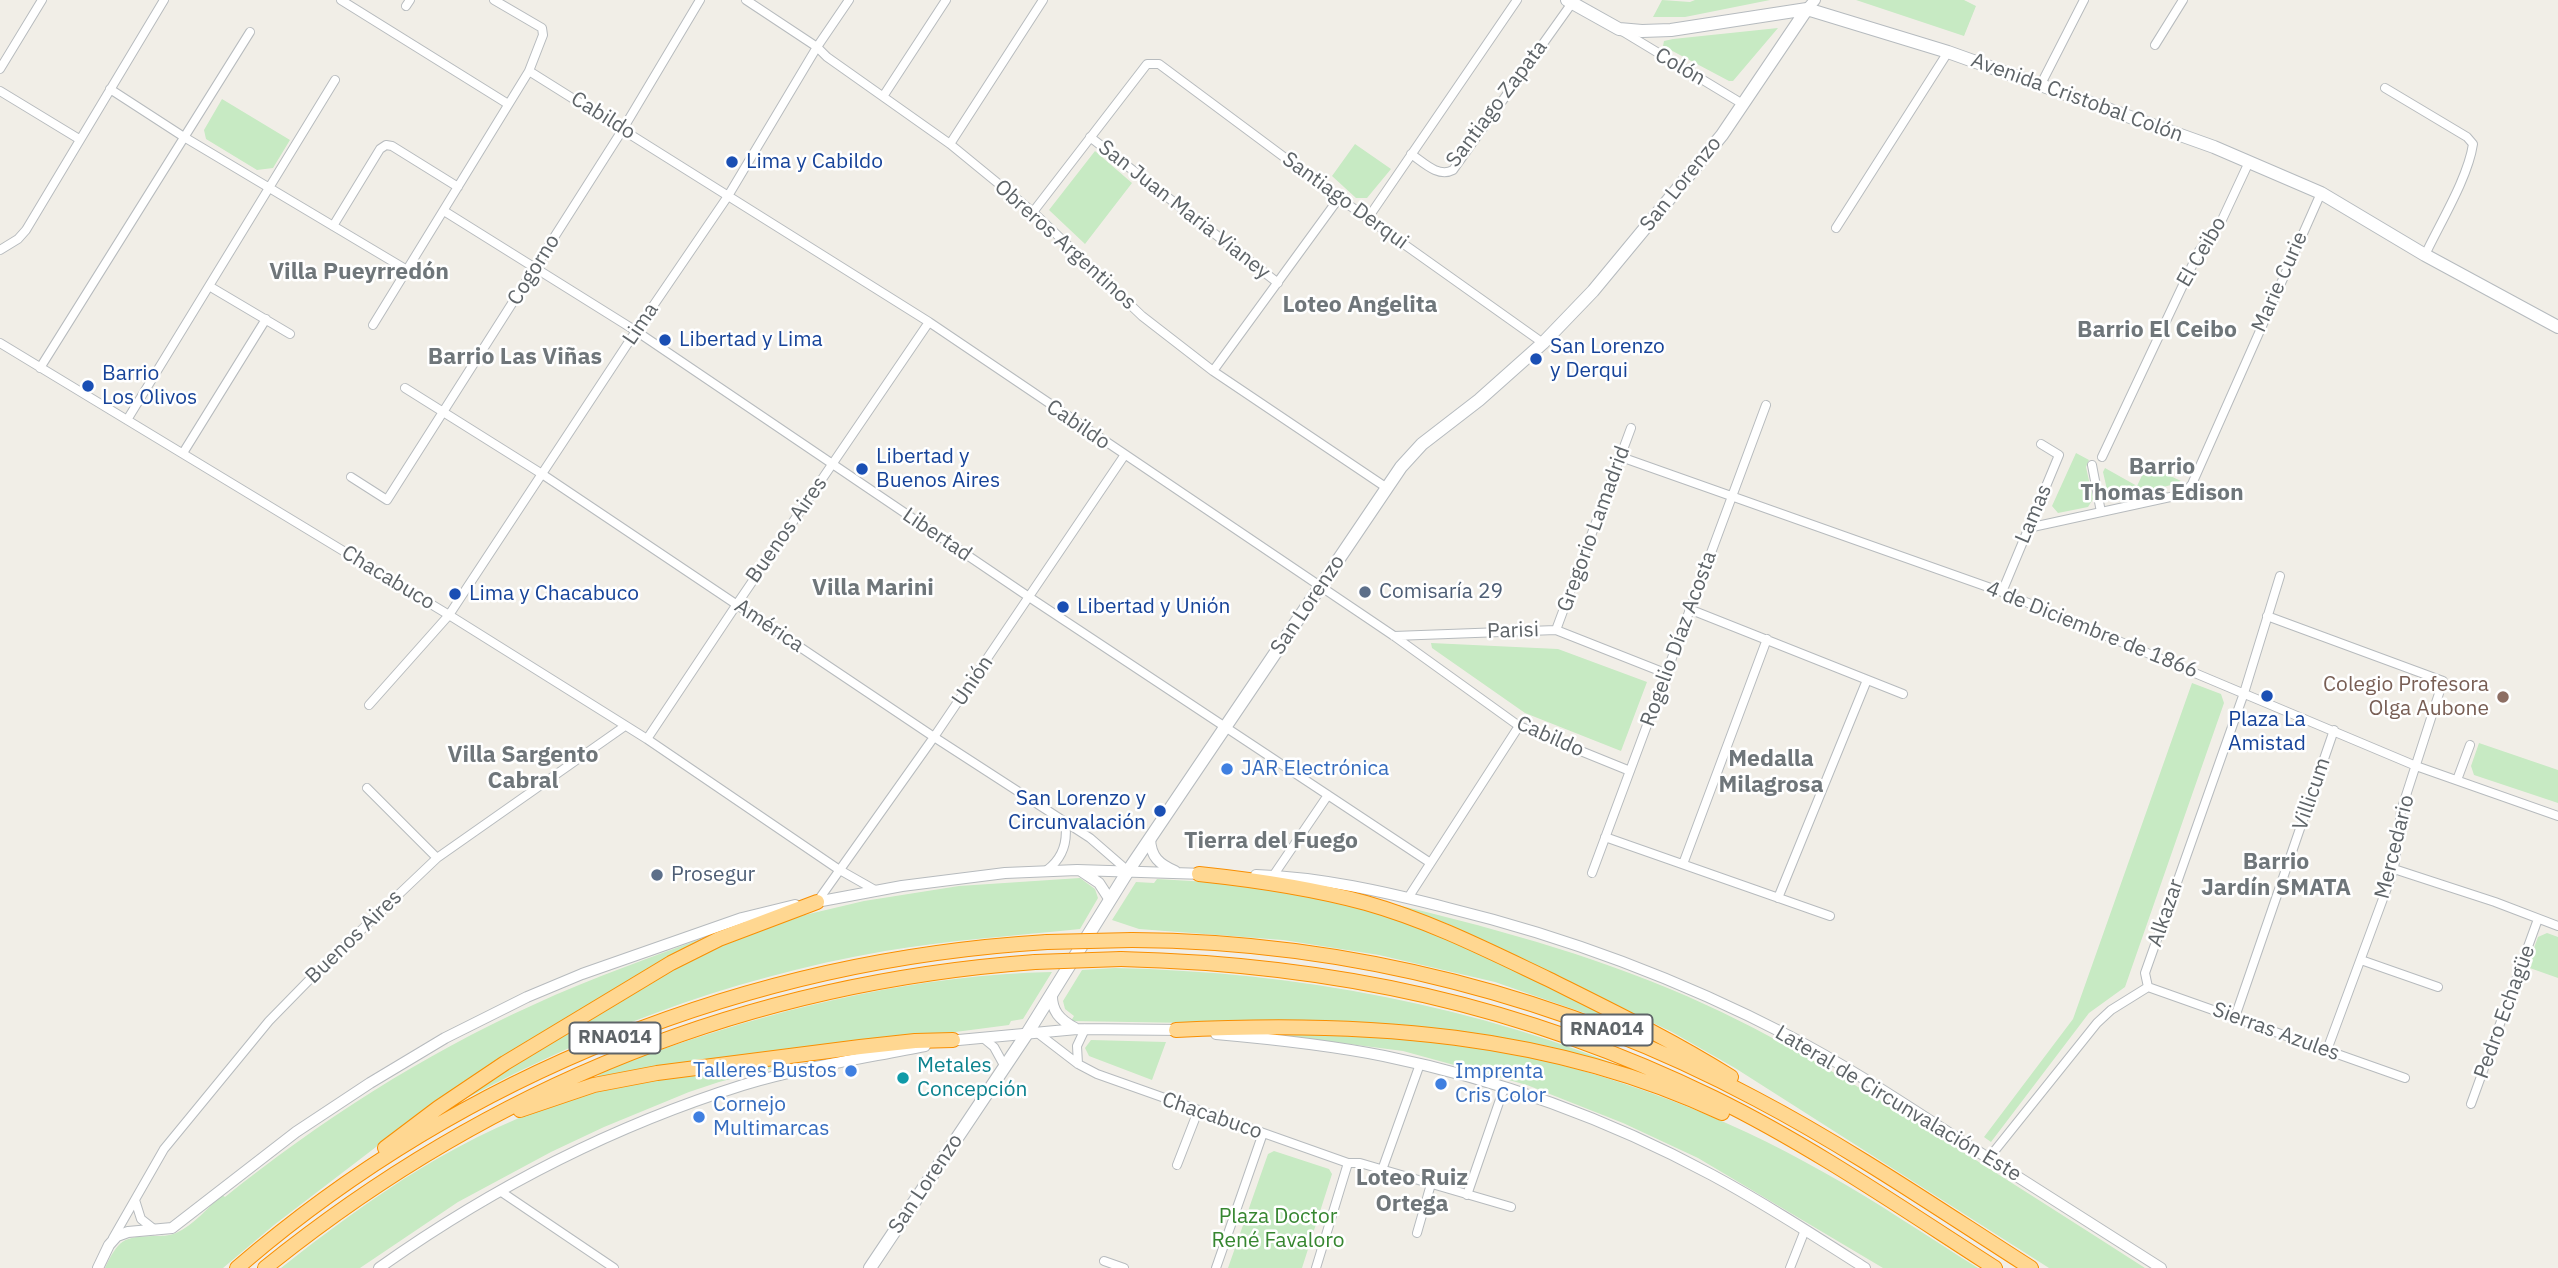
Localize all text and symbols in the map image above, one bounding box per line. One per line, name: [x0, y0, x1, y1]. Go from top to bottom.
street label: Santiago Zapata: [1441, 36, 1553, 172]
street label: Colón: [1650, 43, 1710, 91]
street label: Avenida Cristobal Colón: [1968, 48, 2186, 148]
street label: Cabildo: [566, 86, 640, 146]
street label: San Lorenzo: [1635, 131, 1727, 237]
street label: San Juan Maria Vianey: [1093, 135, 1275, 285]
street label: Santiago Derqui: [1277, 147, 1413, 255]
place label: Lima y Cabildo: [746, 149, 883, 175]
marker: Lima y Cabildo: [724, 154, 740, 170]
street label: Obreros Argentinos: [989, 175, 1141, 315]
street label: El Ceibo: [2172, 213, 2232, 291]
street label: Marie Curie: [2247, 228, 2313, 336]
street label: Cogorno: [502, 230, 566, 310]
district label: Villa Pueyrredón: [269, 258, 449, 286]
district label: Loteo Angelita: [1282, 291, 1438, 319]
street label: Lima: [618, 298, 664, 350]
district label: Barrio El Ceibo: [2077, 316, 2237, 344]
place label: Libertad y Lima: [679, 327, 823, 353]
marker: Libertad y Lima: [657, 332, 673, 348]
place label: San Lorenzo y Derqui: [1550, 334, 1665, 384]
district label: Barrio Las Viñas: [428, 343, 602, 371]
marker: San Lorenzo y Derqui: [1528, 351, 1544, 367]
place label: Barrio Los Olivos: [102, 361, 197, 411]
marker: Barrio Los Olivos: [80, 378, 96, 394]
street label: Cabildo: [1041, 395, 1115, 455]
street label: Gregorio Lamadrid: [1552, 443, 1636, 615]
place label: Libertad y Buenos Aires: [876, 444, 1000, 494]
district label: Barrio Thomas Edison: [2080, 453, 2244, 507]
marker: Libertad y Buenos Aires: [854, 461, 870, 477]
street label: Buenos Aires: [741, 472, 833, 588]
street label: Lamas: [2010, 481, 2058, 547]
street label: Libertad: [898, 503, 976, 567]
street label: Chacabuco: [337, 540, 439, 616]
street label: Rogelio Díaz Acosta: [1636, 548, 1722, 730]
street label: San Lorenzo: [1265, 550, 1351, 660]
district label: Villa Marini: [812, 574, 934, 602]
street label: 4 de Diciembre de 1866: [1982, 576, 2202, 684]
place label: Comisaría 29: [1379, 579, 1503, 605]
place label: Lima y Chacabuco: [469, 581, 639, 607]
marker: Comisaría 29: [1357, 584, 1373, 600]
marker: Lima y Chacabuco: [447, 586, 463, 602]
street label: América: [730, 594, 808, 658]
place label: Libertad y Unión: [1077, 594, 1231, 620]
marker: Libertad y Unión: [1055, 599, 1071, 615]
street label: Parisi: [1486, 617, 1540, 645]
street label: Unión: [947, 651, 999, 711]
place label: Colegio Profesora Olga Aubone: [2323, 672, 2489, 722]
marker: Plaza La Amistad: [2259, 688, 2275, 704]
marker: Colegio Profesora Olga Aubone: [2495, 689, 2511, 705]
place label: Plaza La Amistad: [2228, 707, 2306, 757]
street label: Cabildo: [1512, 711, 1588, 763]
district label: Villa Sargento Cabral: [447, 741, 599, 795]
district label: Medalla Milagrosa: [1719, 745, 1823, 799]
street label: Villicum: [2288, 754, 2336, 834]
place label: JAR Electrónica: [1241, 756, 1389, 782]
marker: JAR Electrónica: [1219, 761, 1235, 777]
place label: San Lorenzo y Circunvalación: [1008, 786, 1146, 836]
street label: Mercedario: [2370, 792, 2420, 902]
marker: San Lorenzo y Circunvalación: [1152, 803, 1168, 819]
district label: Tierra del Fuego: [1184, 827, 1358, 855]
district label: Barrio Jardín SMATA: [2201, 848, 2351, 902]
place label: Prosegur: [671, 862, 755, 888]
marker: Prosegur: [649, 867, 665, 883]
street label: Alkazar: [2143, 876, 2189, 950]
street label: Buenos Aires: [301, 885, 407, 989]
street label: Pedro Echagüe: [2469, 942, 2541, 1082]
street label: Sierras Azules: [2209, 997, 2343, 1067]
road number: RNA014: [1562, 1014, 1652, 1046]
street label: Lateral de Circunvalación Este: [1770, 1020, 2026, 1188]
road number: RNA014: [570, 1022, 660, 1054]
place label: Metales Concepción: [917, 1053, 1027, 1103]
place label: Talleres Bustos: [693, 1058, 837, 1084]
place label: Imprenta Cris Color: [1455, 1059, 1546, 1109]
marker: Talleres Bustos: [843, 1063, 859, 1079]
marker: Metales Concepción: [895, 1070, 911, 1086]
marker: Imprenta Cris Color: [1433, 1076, 1449, 1092]
street label: Chacabuco: [1159, 1087, 1265, 1145]
place label: Cornejo Multimarcas: [713, 1092, 829, 1142]
marker: Cornejo Multimarcas: [691, 1109, 707, 1125]
street label: San Lorenzo: [883, 1129, 969, 1239]
district label: Loteo Ruiz Ortega: [1356, 1164, 1468, 1218]
park label: Plaza Doctor René Favaloro: [1211, 1204, 1345, 1254]

